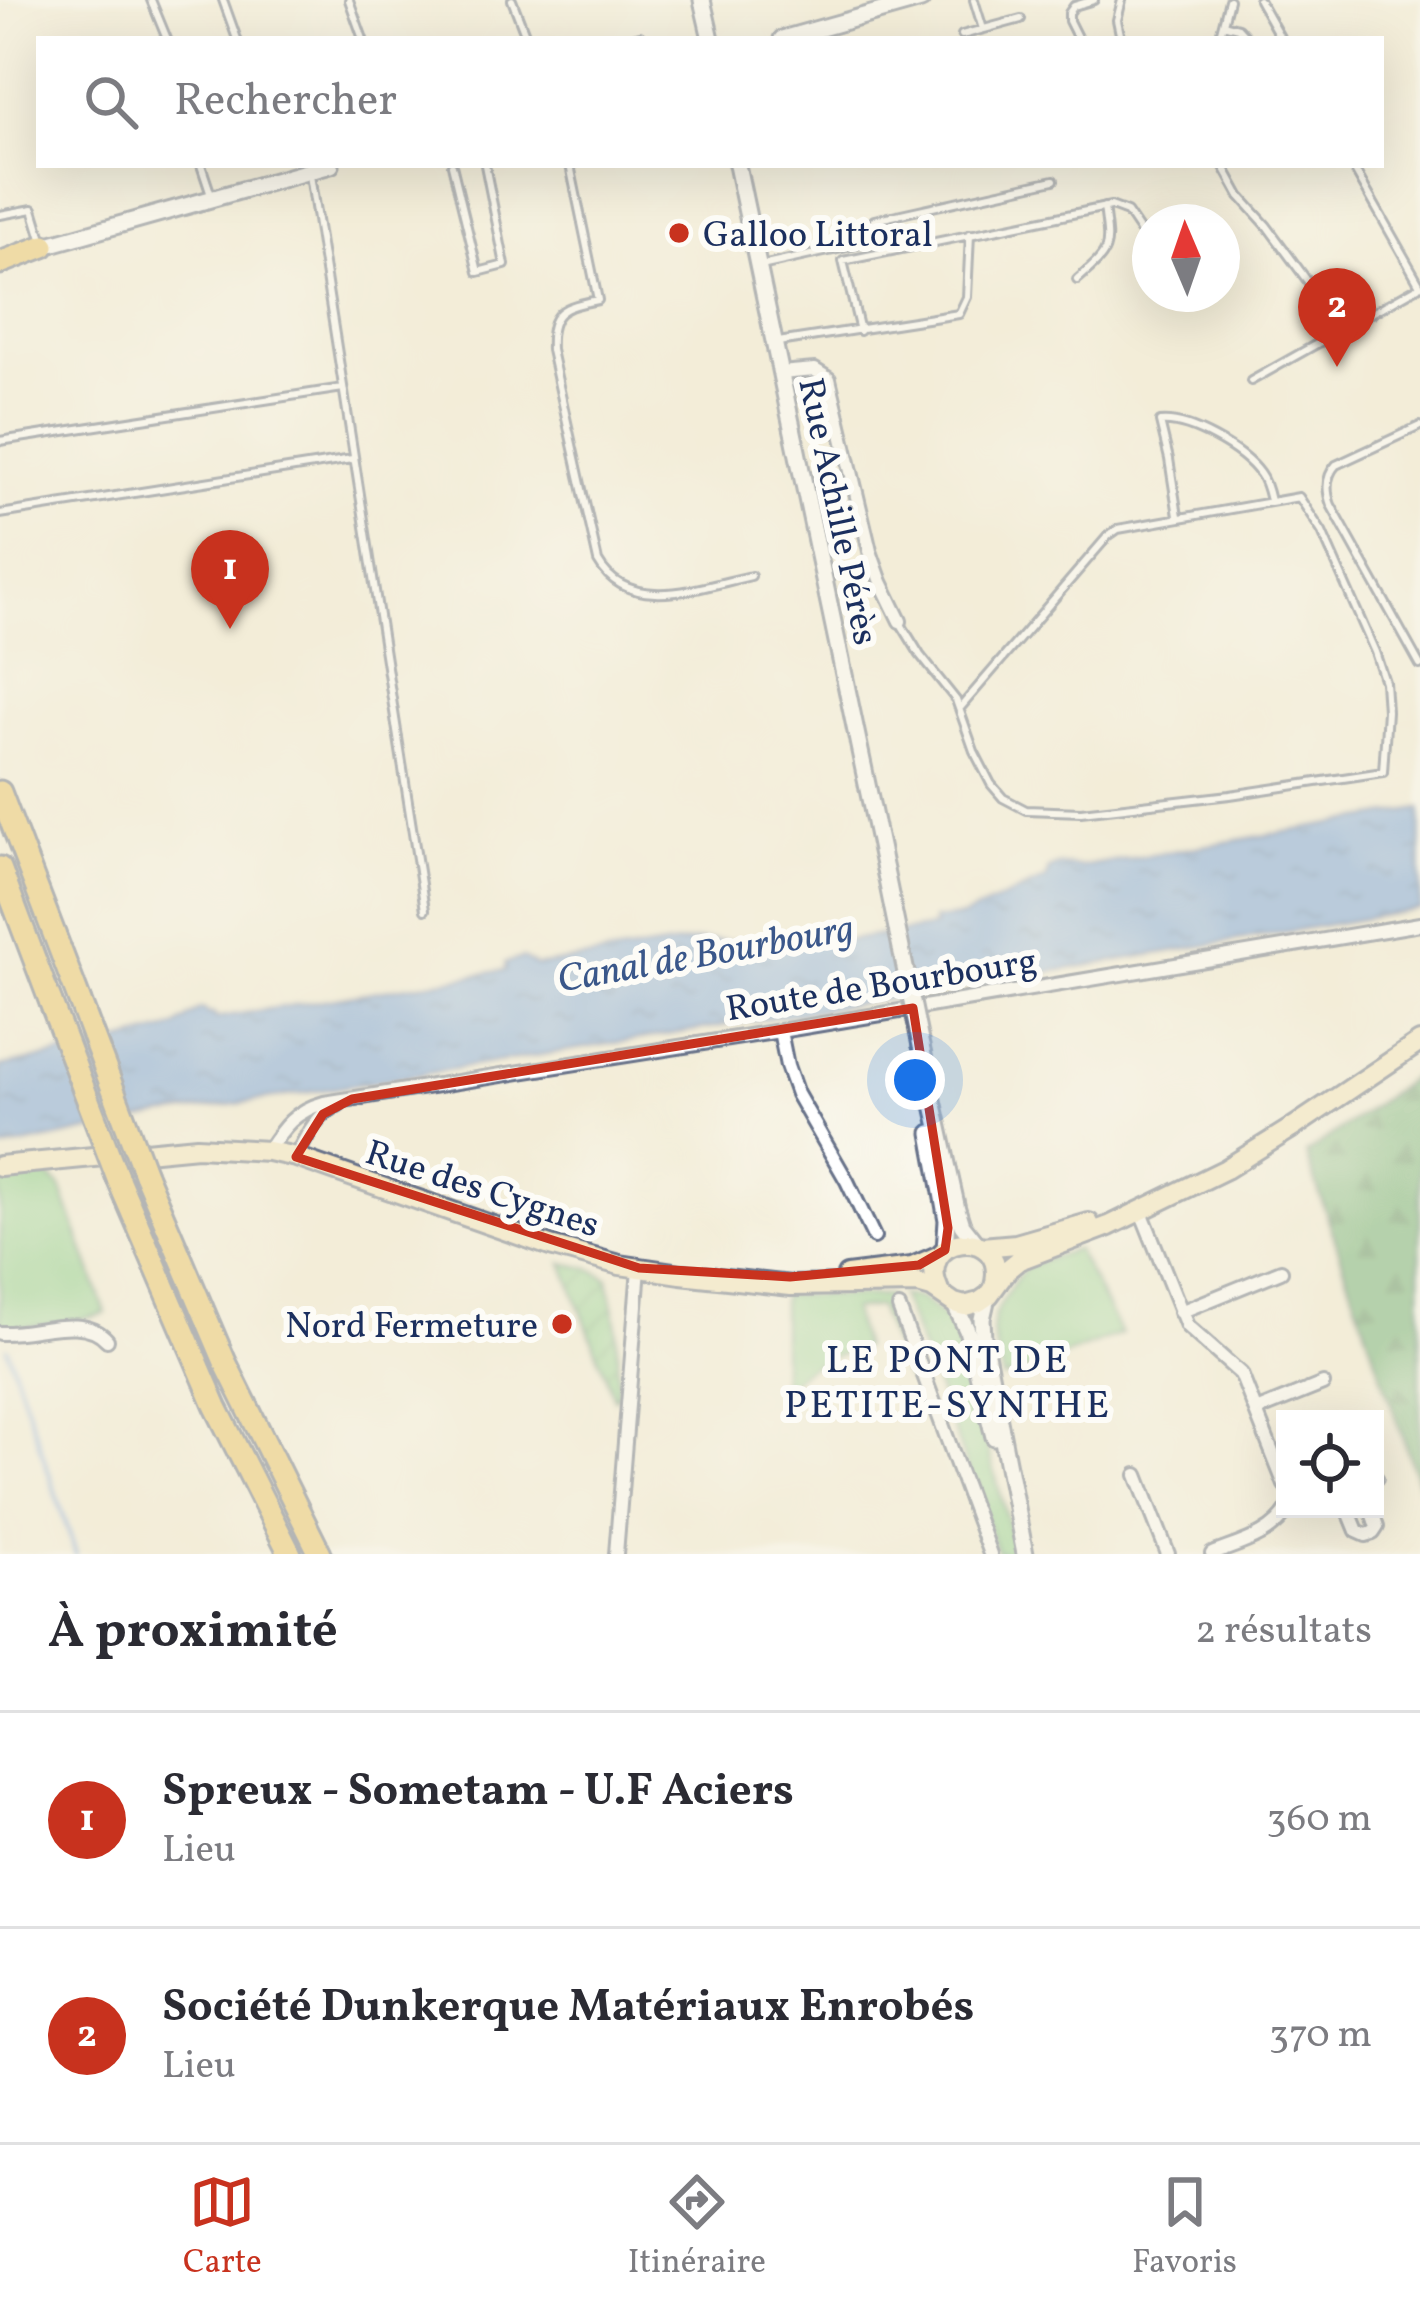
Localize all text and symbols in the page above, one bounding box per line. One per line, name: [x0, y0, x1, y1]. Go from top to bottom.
search box: [36, 36, 1384, 168]
icon: search: [78, 69, 144, 135]
text: Rechercher: [174, 71, 397, 134]
north arrow: [1132, 204, 1240, 312]
place label: Galloo Littoral: [703, 212, 933, 262]
marker: Galloo Littoral: [666, 220, 692, 246]
pin: 2: [1298, 268, 1376, 367]
street label: Rue Achille Pérès: [783, 374, 889, 650]
pin: 1: [191, 530, 269, 629]
water label: Canal de Bourbourg: [553, 903, 858, 1009]
street label: Route de Bourbourg: [723, 938, 1041, 1036]
your location: [885, 1050, 945, 1110]
street label: Rue des Cygnes: [358, 1129, 605, 1252]
place label: Nord Fermeture: [285, 1303, 538, 1353]
marker: Nord Fermeture: [549, 1311, 575, 1337]
district label: LE PONT DE PETITE-SYNTHE: [784, 1335, 1112, 1434]
map controls: [1276, 1410, 1384, 1518]
button: locate: [1276, 1410, 1384, 1518]
text: À proximité: [48, 1597, 338, 1668]
text: 2 résultats: [1195, 1605, 1372, 1659]
text: Spreux - Sometam - U.F Aciers: [162, 1761, 794, 1824]
text: 1: [79, 1793, 95, 1847]
text: 360 m: [1267, 1793, 1372, 1847]
text: Lieu: [162, 1824, 236, 1878]
text: Société Dunkerque Matériaux Enrobés: [162, 1977, 974, 2040]
text: 2: [77, 2009, 97, 2063]
text: 370 m: [1269, 2009, 1372, 2063]
text: Lieu: [162, 2040, 236, 2094]
tab: Carte: [183, 2169, 262, 2287]
tab: Itinéraire: [628, 2169, 766, 2287]
tab: Favoris: [1132, 2169, 1237, 2287]

